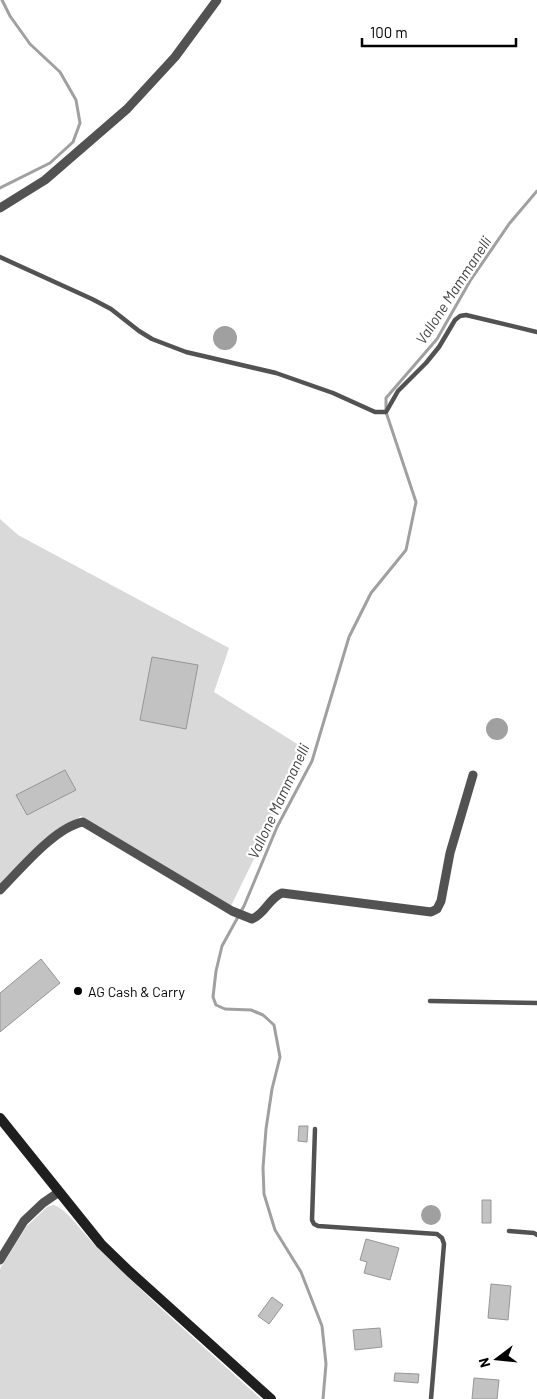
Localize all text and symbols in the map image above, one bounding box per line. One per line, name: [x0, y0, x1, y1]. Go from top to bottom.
scale bar: [362, 15, 516, 47]
text: 100 m: [370, 23, 408, 41]
water label: Vallone Mammanelli: [411, 232, 495, 347]
water label: Vallone Mammanelli: [243, 740, 313, 862]
place label: AG Cash & Carry: [88, 983, 185, 1000]
marker: AG Cash & Carry: [72, 985, 84, 997]
north arrow: [472, 1334, 522, 1384]
text: N: [475, 1356, 493, 1370]

